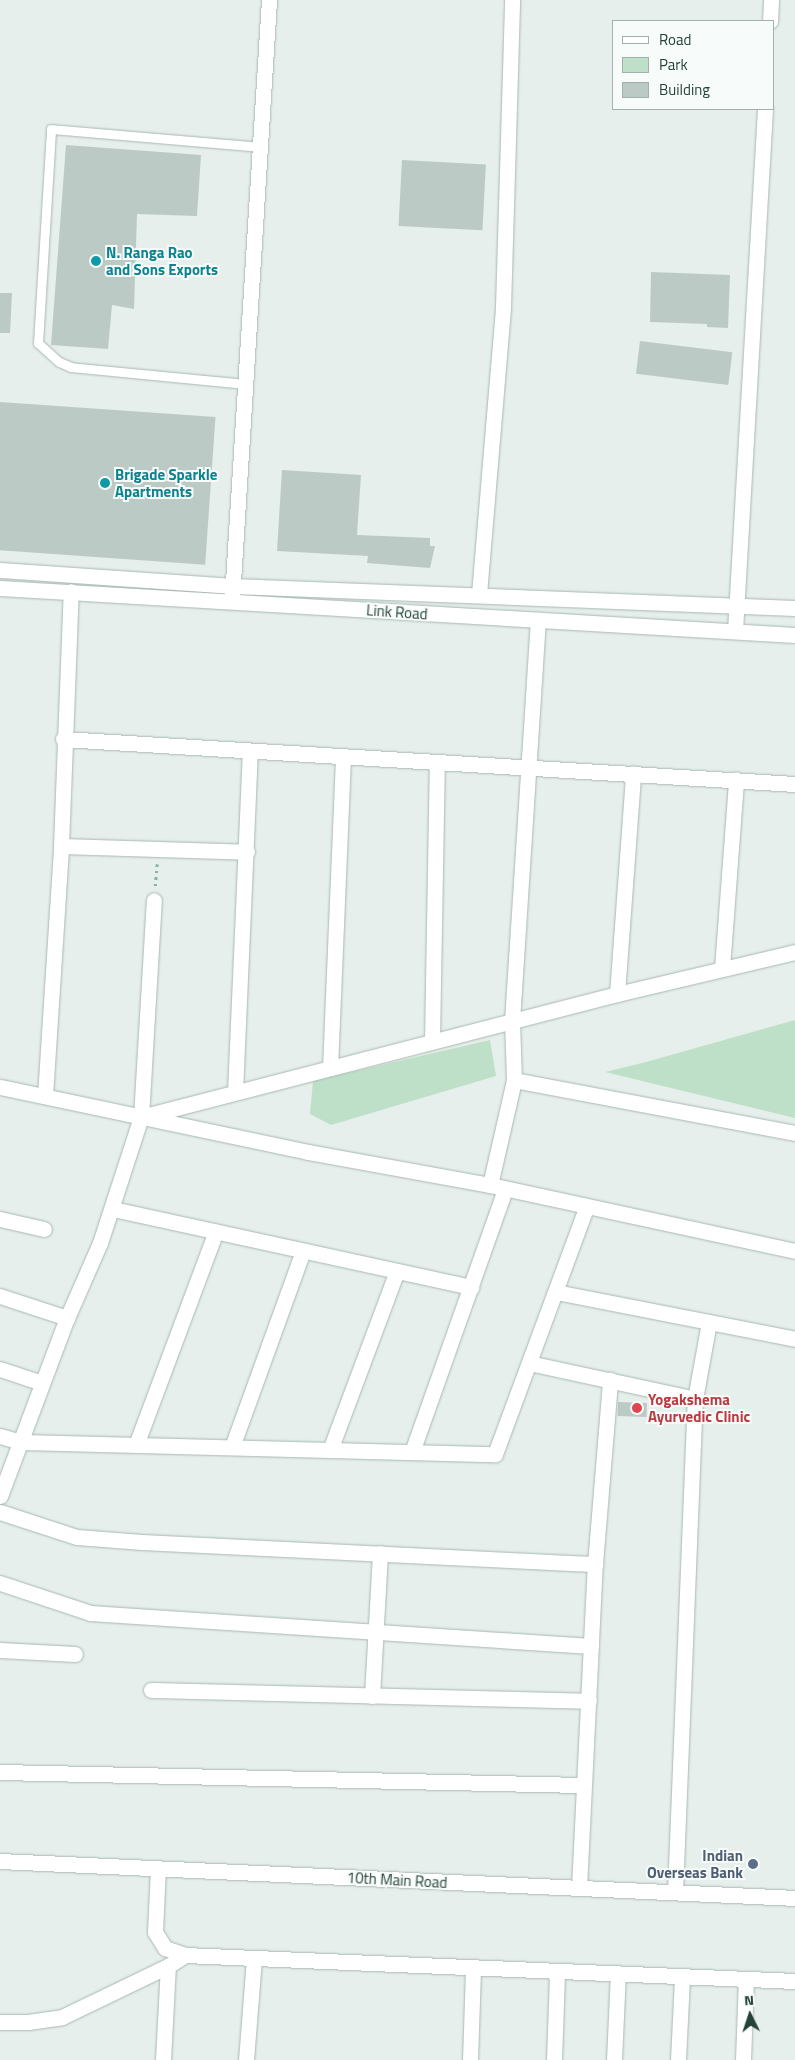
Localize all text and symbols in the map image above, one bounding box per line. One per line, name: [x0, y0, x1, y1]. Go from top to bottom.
legend: [612, 20, 775, 110]
text: Road: [659, 28, 691, 51]
text: Park: [659, 53, 688, 76]
text: Building: [659, 78, 710, 101]
place label: N. Ranga Rao and Sons Exports: [106, 243, 218, 278]
marker: N. Ranga Rao and Sons Exports: [90, 255, 102, 267]
place label: Brigade Sparkle Apartments: [115, 465, 217, 500]
marker: Brigade Sparkle Apartments: [99, 477, 111, 489]
street label: Link Road: [366, 601, 428, 623]
place label: Yogakshema Ayurvedic Clinic: [648, 1390, 750, 1425]
marker: Yogakshema Ayurvedic Clinic: [630, 1401, 644, 1415]
place label: Indian Overseas Bank: [647, 1846, 743, 1881]
marker: Indian Overseas Bank: [747, 1858, 759, 1870]
street label: 10th Main Road: [346, 1868, 448, 1892]
text: N: [743, 1989, 754, 2010]
north arrow: [725, 1990, 775, 2040]

